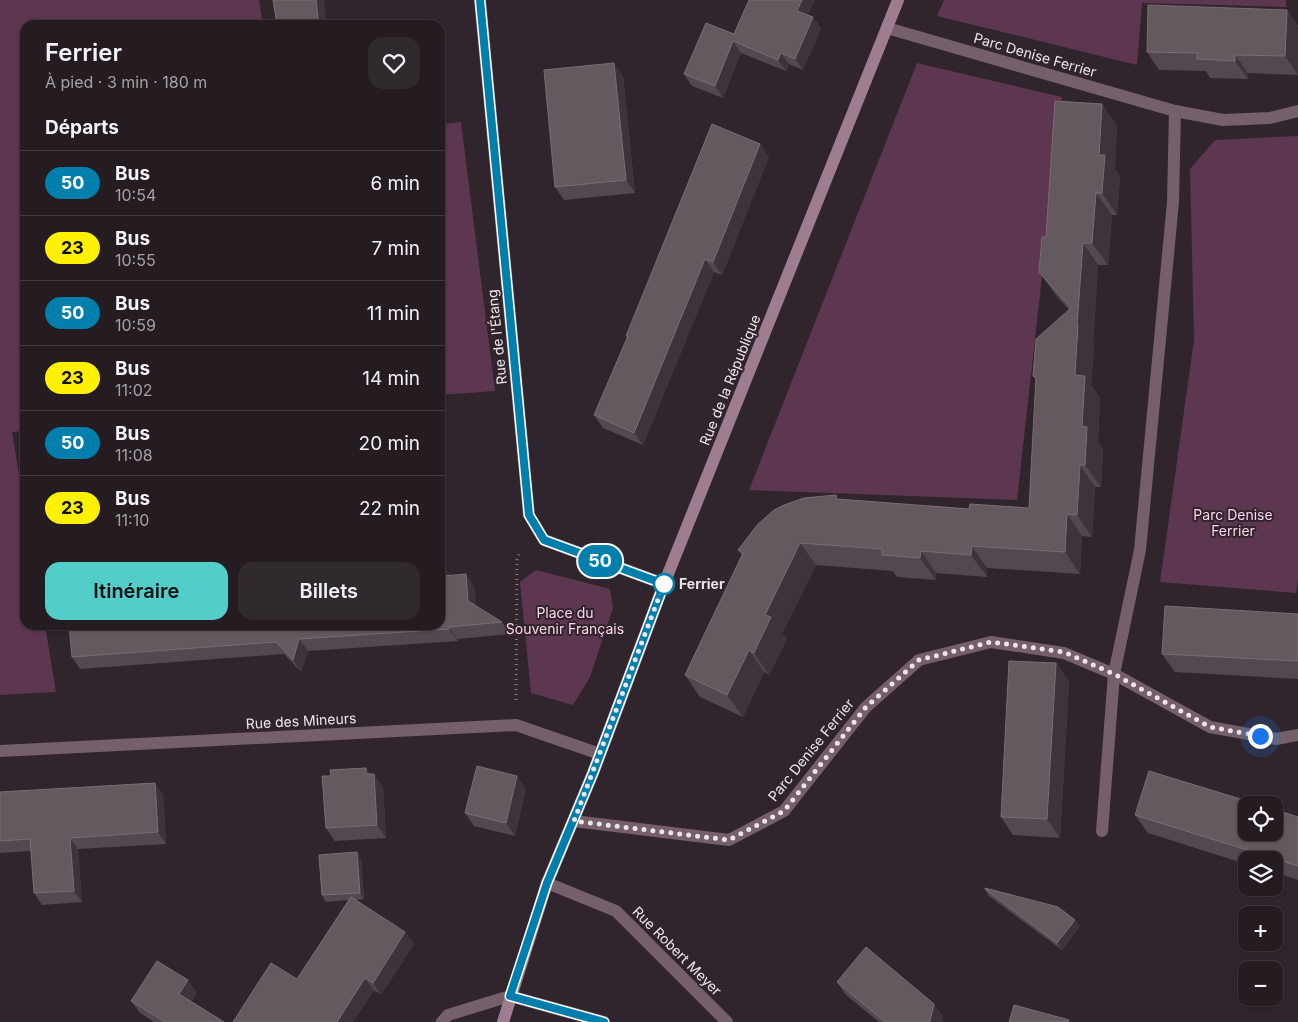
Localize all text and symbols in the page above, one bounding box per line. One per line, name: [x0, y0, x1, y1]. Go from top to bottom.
street label: Parc Denise Ferrier: [972, 29, 1098, 80]
button: heart: [368, 37, 420, 89]
text: Ferrier: [45, 38, 122, 67]
text: À pied · 3 min · 180 m: [45, 72, 207, 92]
text: Départs: [45, 116, 119, 139]
text: Bus: [115, 162, 150, 185]
text: 50: [61, 172, 84, 193]
text: 6 min: [370, 172, 420, 195]
text: 10:54: [115, 185, 156, 205]
text: Bus: [115, 227, 150, 250]
text: 23: [61, 237, 84, 258]
text: 7 min: [371, 237, 420, 260]
text: 10:55: [115, 250, 156, 270]
street label: Rue de l'Étang: [483, 289, 510, 385]
text: Bus: [115, 292, 150, 315]
text: 50: [61, 302, 84, 323]
text: 11 min: [367, 302, 420, 325]
street label: Rue de la République: [696, 312, 764, 448]
text: 10:59: [115, 315, 156, 335]
text: Bus: [115, 357, 150, 380]
text: 23: [61, 367, 84, 388]
text: 14 min: [362, 367, 420, 390]
text: 11:02: [115, 380, 152, 400]
text: Bus: [115, 422, 150, 445]
text: 50: [61, 432, 84, 453]
text: 20 min: [359, 432, 420, 455]
text: 11:08: [115, 445, 153, 465]
text: Bus: [115, 487, 150, 510]
text: 23: [61, 497, 84, 518]
text: 22 min: [359, 497, 420, 520]
park label: Parc Denise Ferrier: [1193, 506, 1273, 539]
text: 11:10: [115, 510, 149, 530]
line badge: 50: [578, 545, 622, 577]
text: 50: [588, 550, 612, 571]
button: Itinéraire: [45, 562, 228, 620]
button: Billets: [238, 562, 420, 620]
marker: Ferrier: [653, 573, 675, 595]
place label: Ferrier: [679, 575, 725, 592]
park label: Place du Souvenir Français: [506, 604, 624, 637]
street label: Parc Denise Ferrier: [764, 695, 857, 804]
street label: Rue des Mineurs: [245, 709, 357, 732]
your location: [1248, 724, 1273, 749]
map controls: [1238, 796, 1283, 1006]
button: locate: [1238, 796, 1283, 841]
button: layers: [1238, 851, 1283, 896]
street label: Rue Robert Meyer: [629, 903, 725, 999]
button: +: [1238, 906, 1283, 951]
button: −: [1238, 961, 1283, 1006]

